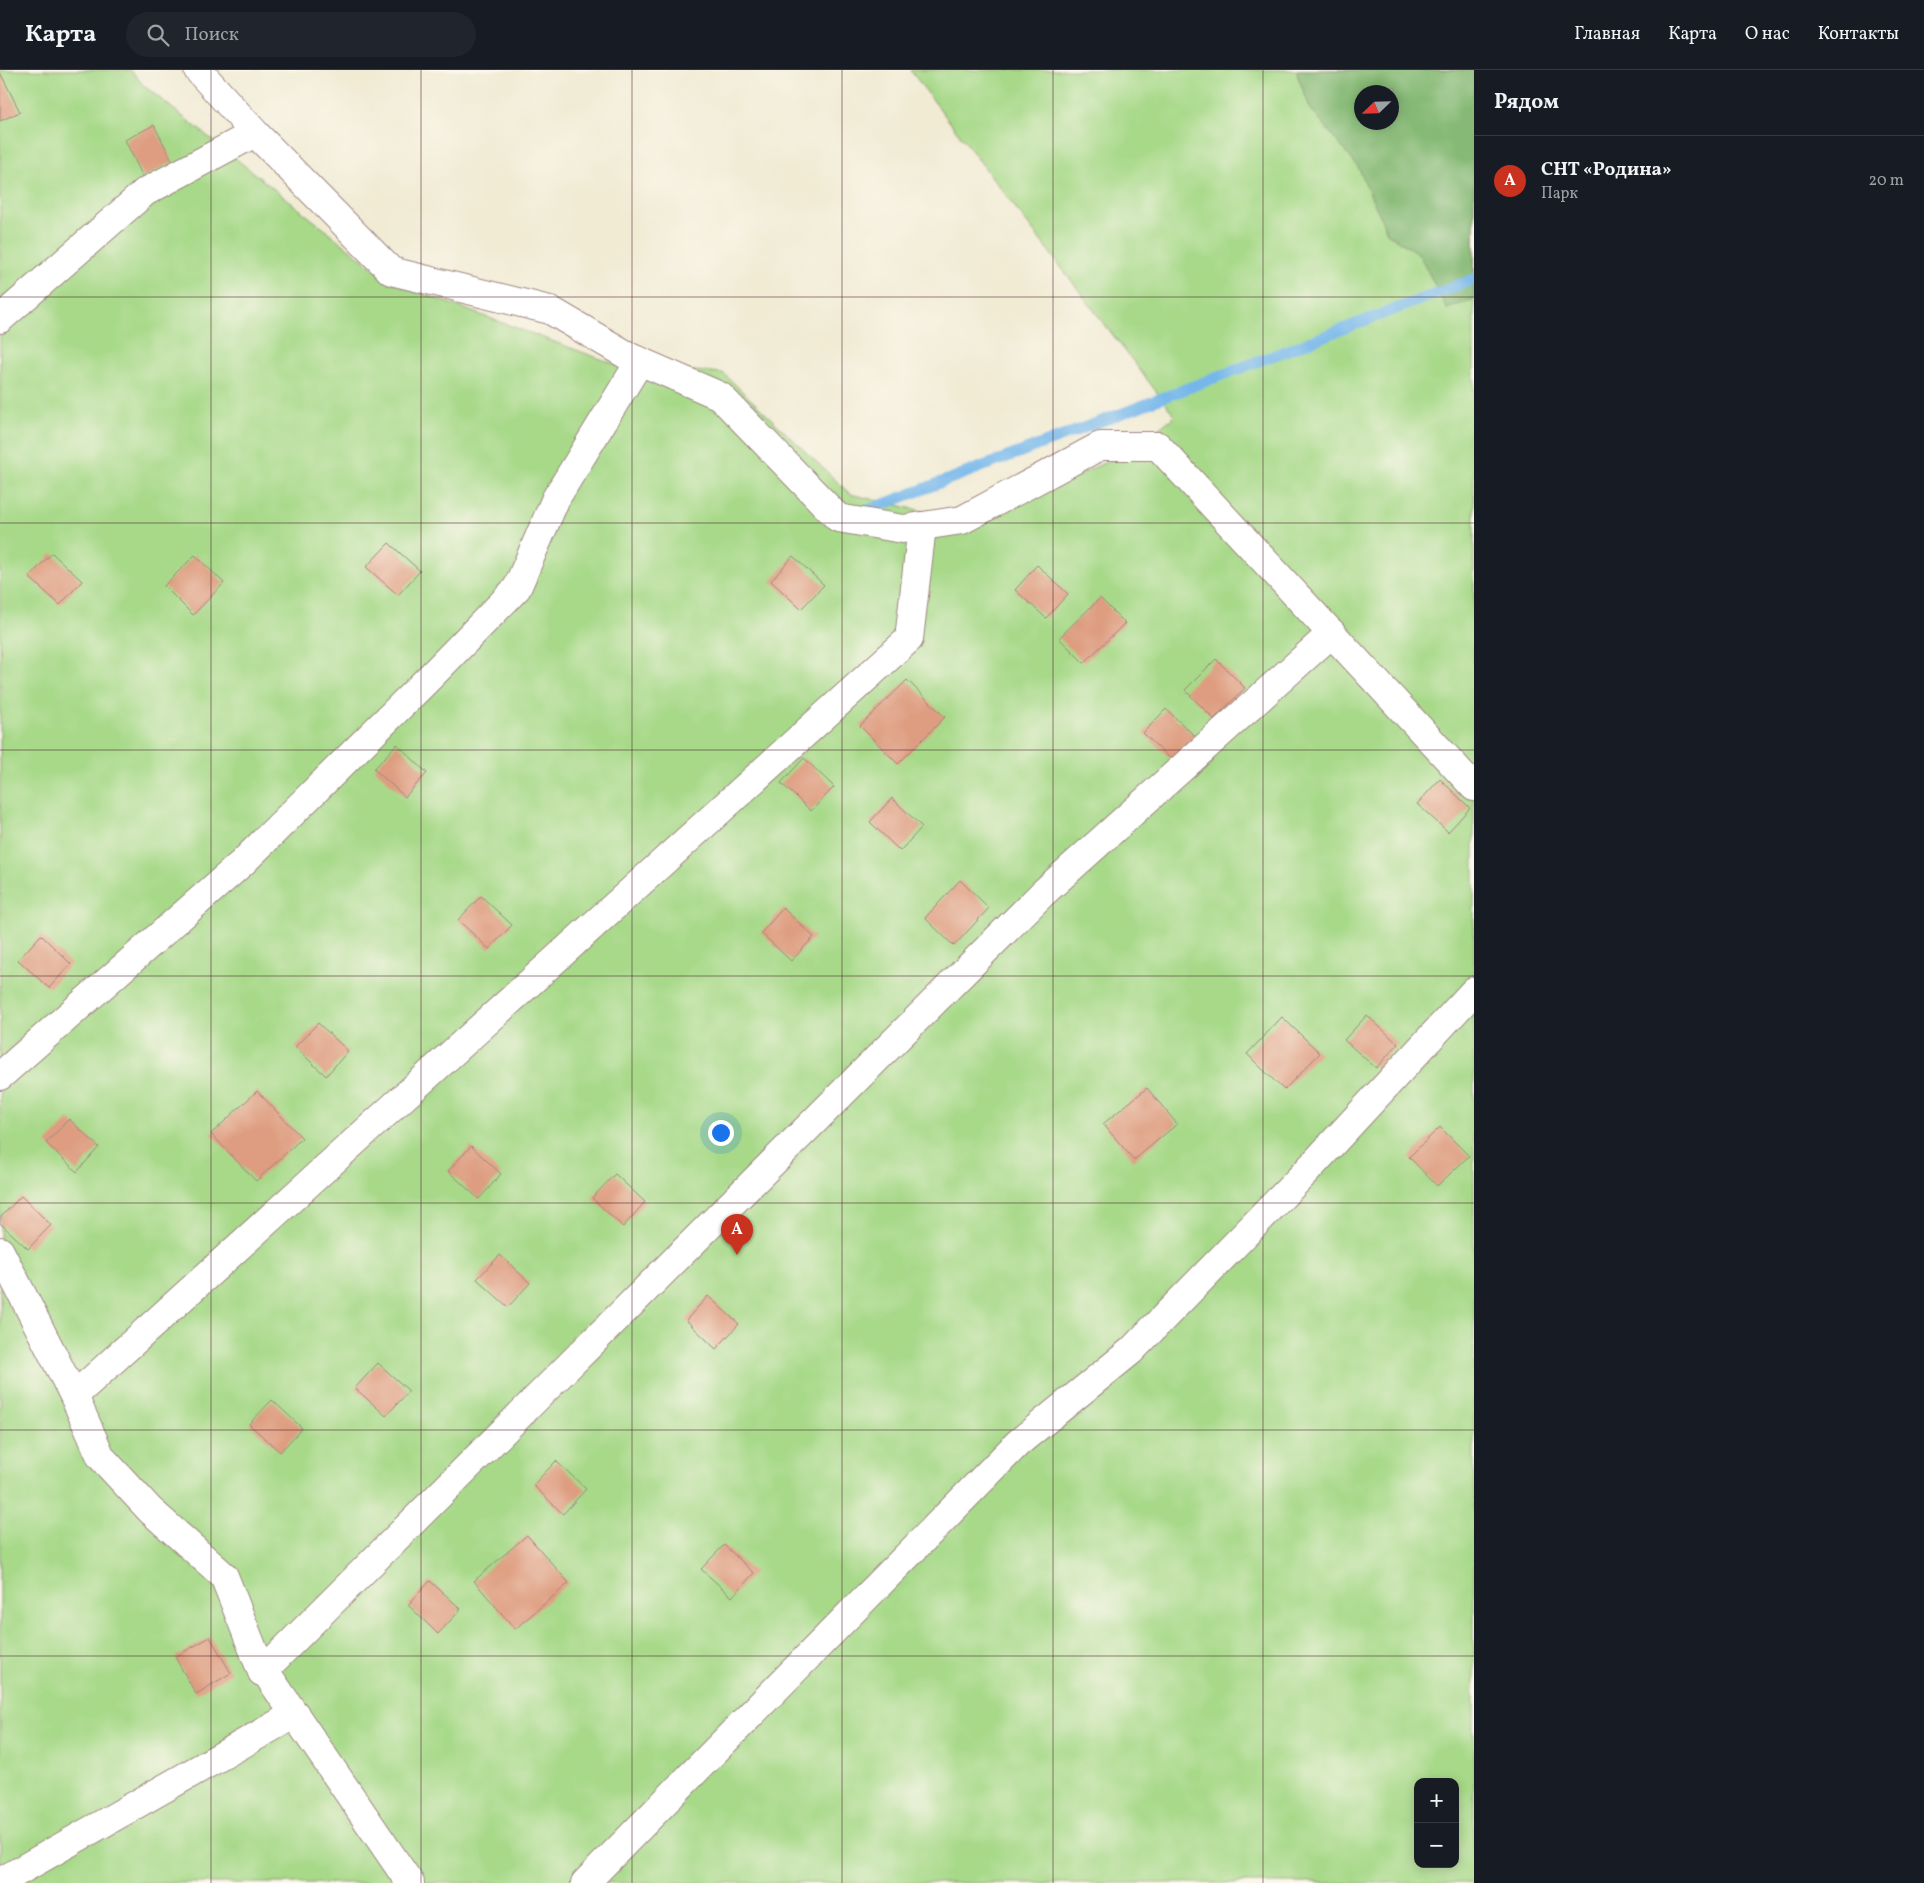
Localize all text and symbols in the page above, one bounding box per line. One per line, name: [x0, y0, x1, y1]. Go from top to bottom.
search box: [126, 12, 476, 57]
text: Карта: [25, 18, 96, 52]
icon: search: [144, 21, 172, 49]
text: Поиск: [184, 22, 239, 48]
text: Главная: [1574, 22, 1640, 47]
text: Карта: [1668, 22, 1717, 47]
text: О нас: [1745, 22, 1790, 47]
text: Контакты: [1818, 22, 1899, 47]
north arrow: [1354, 85, 1399, 130]
text: Рядом: [1494, 88, 1559, 117]
text: СНТ «Родина»: [1541, 157, 1672, 183]
text: A: [1504, 170, 1516, 192]
text: 20 m: [1869, 170, 1904, 192]
text: Парк: [1541, 183, 1578, 205]
your location: [708, 1120, 734, 1146]
pin: A: [721, 1214, 753, 1255]
map controls: [1414, 1778, 1459, 1868]
button: +: [1414, 1778, 1459, 1823]
button: −: [1414, 1823, 1459, 1868]

